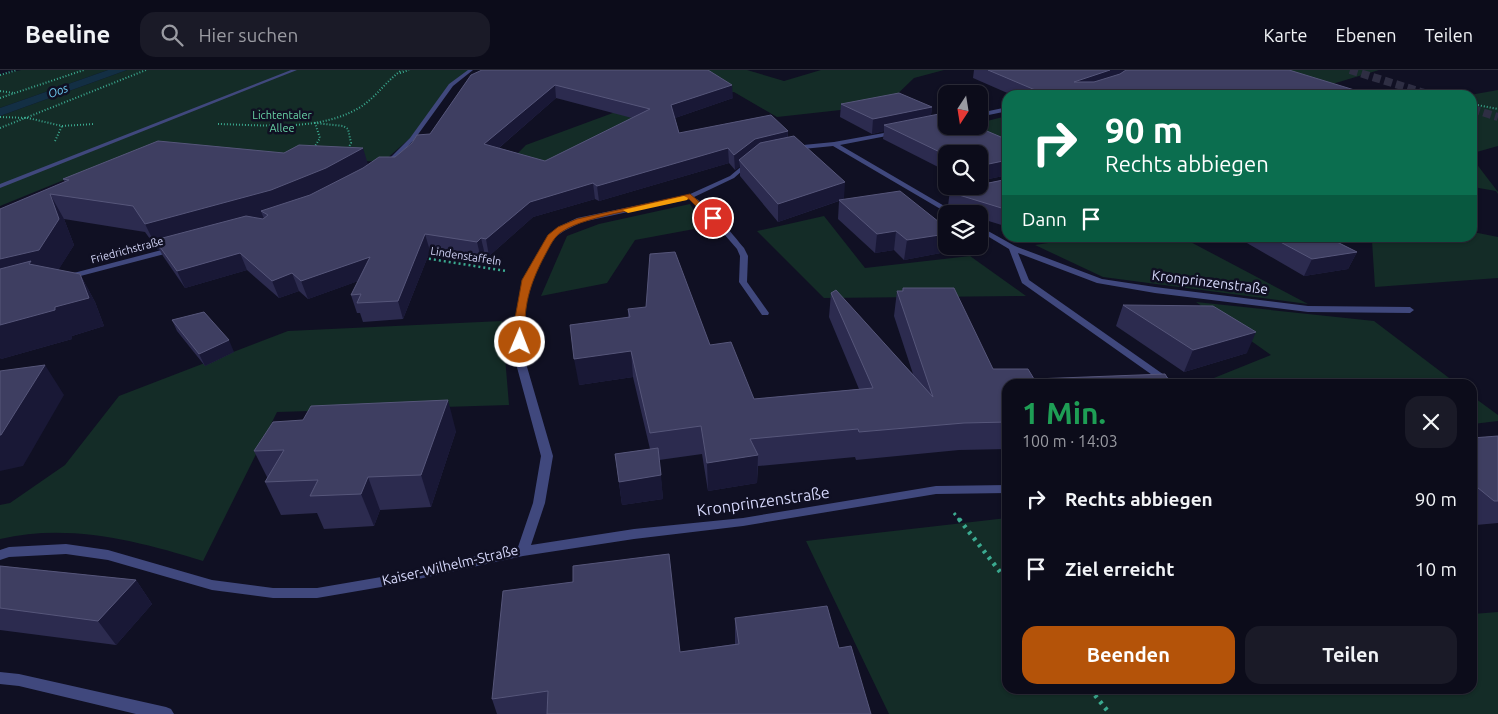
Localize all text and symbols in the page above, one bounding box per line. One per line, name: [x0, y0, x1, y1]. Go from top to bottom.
search box: [140, 12, 490, 57]
text: Beeline: [25, 21, 110, 48]
icon: search: [158, 21, 186, 49]
text: Hier suchen: [198, 24, 298, 46]
text: Karte: [1264, 25, 1308, 45]
text: Ebenen: [1336, 25, 1397, 45]
text: Teilen: [1425, 25, 1473, 45]
water label: Oos: [46, 81, 70, 100]
north arrow: [938, 85, 988, 135]
map controls: [938, 85, 988, 255]
park label: Lichtentaler Allee: [252, 109, 313, 134]
icon: right: [1022, 110, 1087, 175]
text: 90 m: [1105, 110, 1183, 150]
button: search: [938, 145, 988, 195]
text: Rechts abbiegen: [1105, 151, 1269, 176]
pin: [692, 197, 734, 239]
icon: arrive: [699, 204, 727, 232]
button: layers: [938, 205, 988, 255]
icon: arrive: [1077, 205, 1105, 233]
text: Dann: [1022, 208, 1067, 230]
street label: Friedrichstraße: [89, 235, 165, 265]
street label: Lindenstaffeln: [430, 244, 502, 268]
street label: Kronprinzenstraße: [1151, 267, 1269, 297]
position arrow: [493, 315, 545, 367]
text: 1 Min.: [1022, 396, 1106, 430]
button: close: [1405, 396, 1457, 448]
text: 100 m · 14:03: [1022, 432, 1118, 450]
street label: Kronprinzenstraße: [695, 483, 831, 519]
icon: right: [1022, 485, 1050, 513]
text: Rechts abbiegen: [1065, 488, 1213, 510]
text: 90 m: [1415, 488, 1457, 510]
street label: Kaiser-Wilhelm-Straße: [380, 542, 520, 588]
icon: arrive: [1022, 555, 1050, 583]
text: Ziel erreicht: [1065, 558, 1174, 580]
text: 10 m: [1415, 558, 1457, 580]
button: Beenden: [1022, 626, 1235, 684]
button: Teilen: [1245, 626, 1457, 684]

